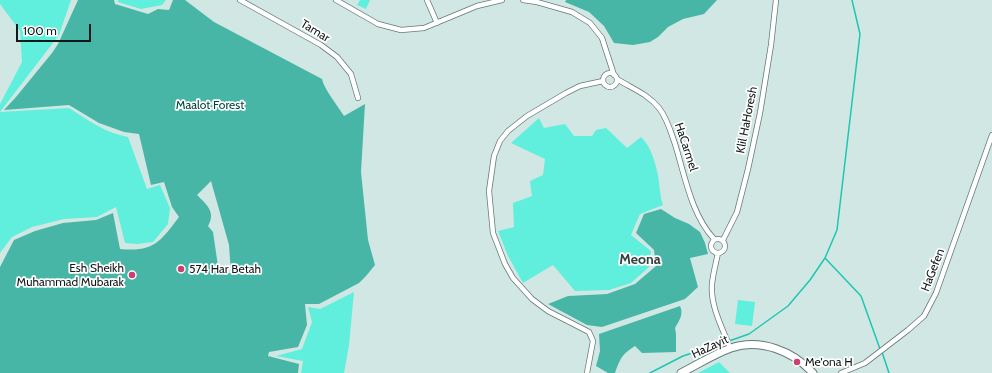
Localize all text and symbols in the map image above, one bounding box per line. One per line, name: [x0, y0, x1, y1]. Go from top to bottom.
scale bar: [18, 16, 93, 42]
street label: Tamar: [298, 17, 332, 45]
text: 100 m: [23, 23, 57, 38]
street label: Klil HaHoresh: [733, 85, 761, 155]
park label: Maalot Forest: [176, 98, 244, 112]
street label: HaCarmel: [671, 121, 701, 173]
street label: HaGefen: [918, 247, 948, 293]
district label: Meona: [619, 252, 661, 268]
place label: Esh Sheikh Muhammad Mubarak: [17, 261, 124, 289]
place label: 574 Har Betah: [189, 262, 261, 276]
marker: 574 Har Betah: [176, 264, 186, 274]
marker: Esh Sheikh Muhammad Mubarak: [127, 270, 137, 280]
street label: HaZayit: [689, 332, 731, 362]
place label: Me'ona H: [805, 355, 853, 369]
marker: Me'ona H: [792, 357, 802, 367]

